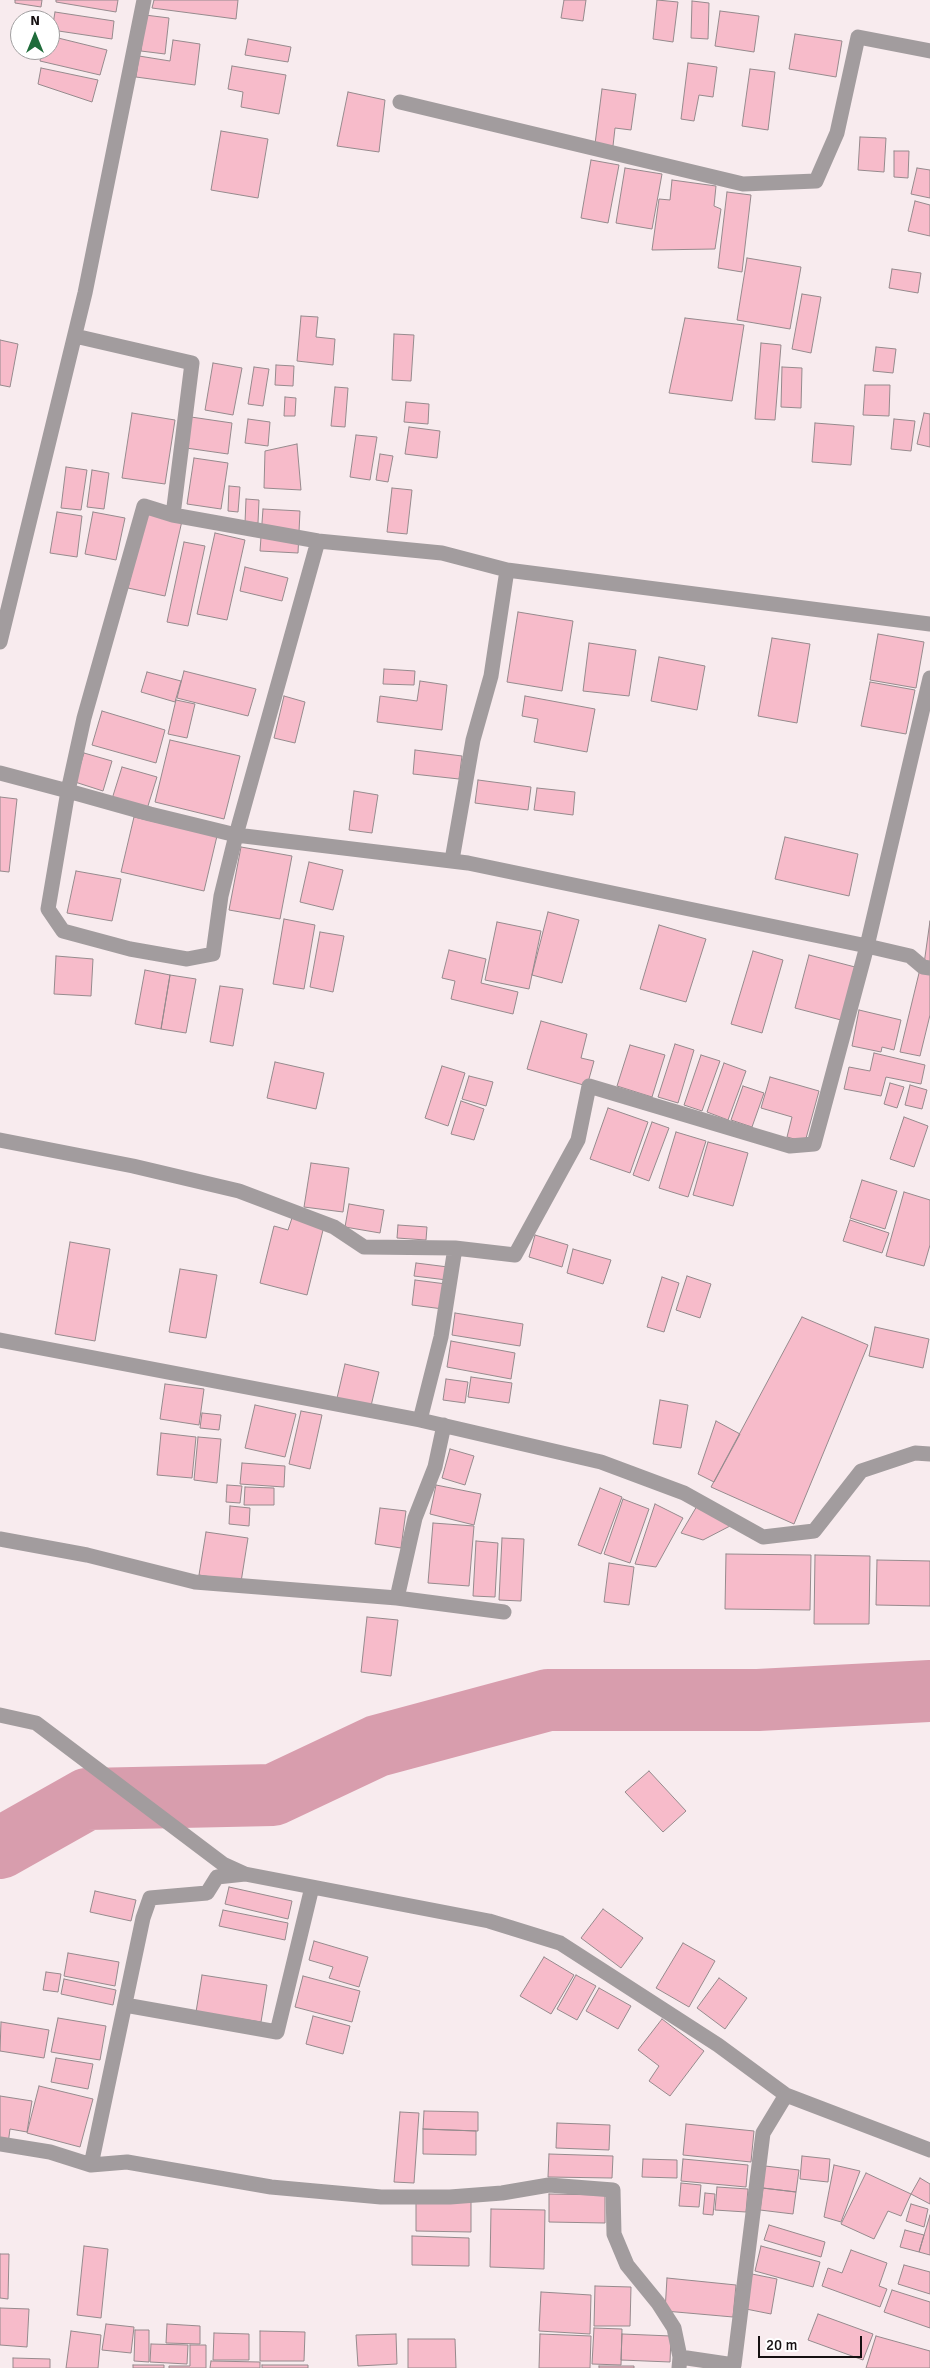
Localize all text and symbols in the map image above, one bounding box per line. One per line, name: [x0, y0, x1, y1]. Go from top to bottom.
north arrow: [10, 10, 60, 60]
text: N: [30, 12, 40, 29]
scale bar: [760, 2326, 864, 2358]
text: 20 m: [766, 2336, 797, 2354]

